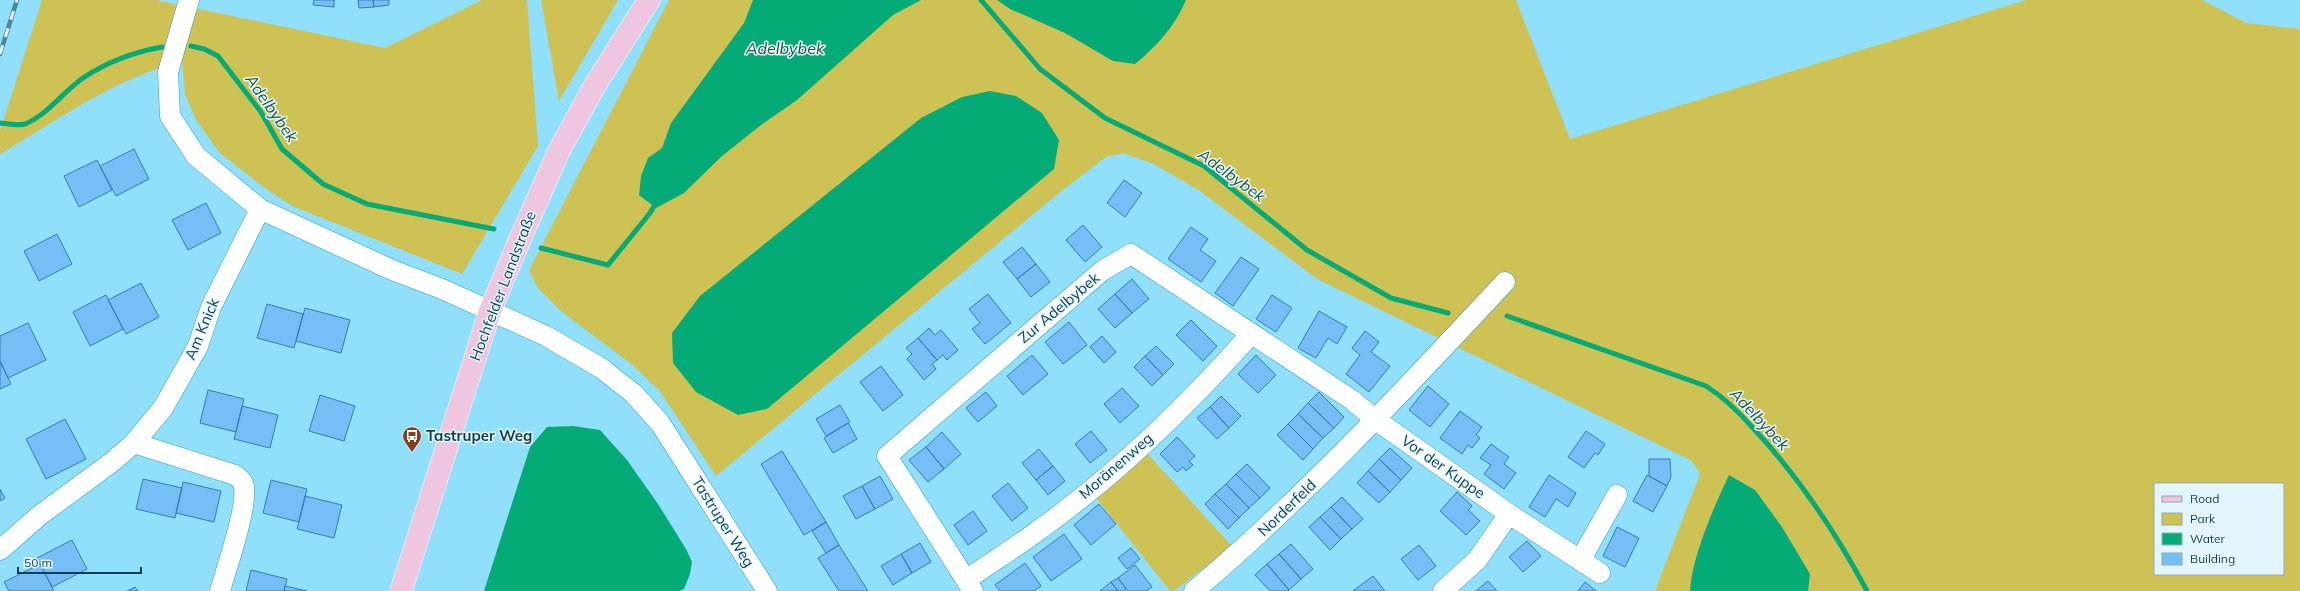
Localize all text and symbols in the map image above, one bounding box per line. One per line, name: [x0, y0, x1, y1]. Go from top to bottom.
water label: Adelbybek: [745, 38, 825, 58]
water label: Adelbybek: [241, 69, 303, 146]
water label: Adelbybek: [1194, 143, 1270, 207]
street label: Hochfelder Landstraße: [465, 208, 540, 363]
street label: Zur Adelbybek: [1014, 268, 1103, 347]
street label: Am Knick: [180, 295, 223, 362]
water label: Adelbybek: [1725, 383, 1795, 455]
bus stop icon: Tastruper Weg: [401, 425, 423, 453]
place label: Tastruper Weg: [426, 426, 532, 445]
street label: Moränenweg: [1075, 428, 1157, 503]
street label: Vor der Kuppe: [1398, 431, 1489, 503]
street label: Tastruper Weg: [688, 473, 759, 571]
street label: Norderfeld: [1254, 475, 1320, 540]
legend: [2154, 483, 2284, 575]
text: Road: [2190, 491, 2219, 506]
text: Park: [2190, 511, 2216, 526]
text: Water: [2190, 531, 2226, 546]
scale bar: [18, 549, 141, 575]
text: Building: [2190, 551, 2235, 566]
text: 50 m: [24, 555, 52, 570]

